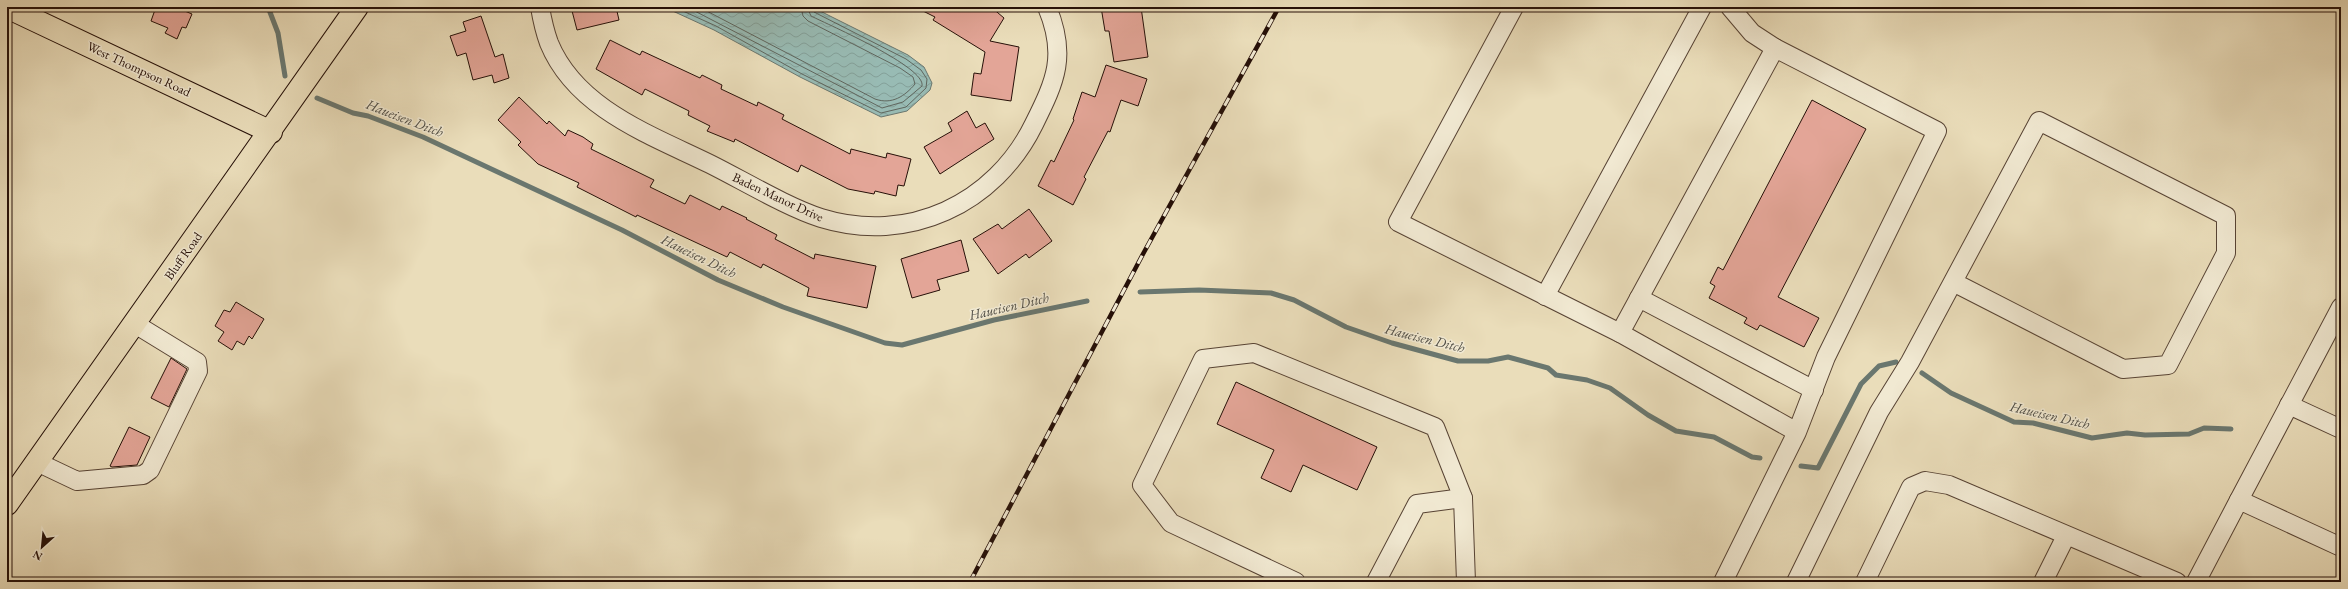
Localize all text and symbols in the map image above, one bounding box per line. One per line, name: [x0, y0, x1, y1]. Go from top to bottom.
street label: West Thompson Road: [84, 38, 194, 101]
water label: Haueisen Ditch: [363, 95, 446, 141]
street label: Baden Manor Drive: [730, 168, 826, 226]
street label: Bluff Road: [160, 228, 206, 283]
water label: Haueisen Ditch: [658, 230, 740, 282]
water label: Haueisen Ditch: [966, 288, 1051, 324]
water label: Haueisen Ditch: [1382, 319, 1467, 357]
water label: Haueisen Ditch: [2007, 397, 2092, 433]
north arrow: [22, 527, 62, 567]
text: N: [30, 548, 45, 564]

